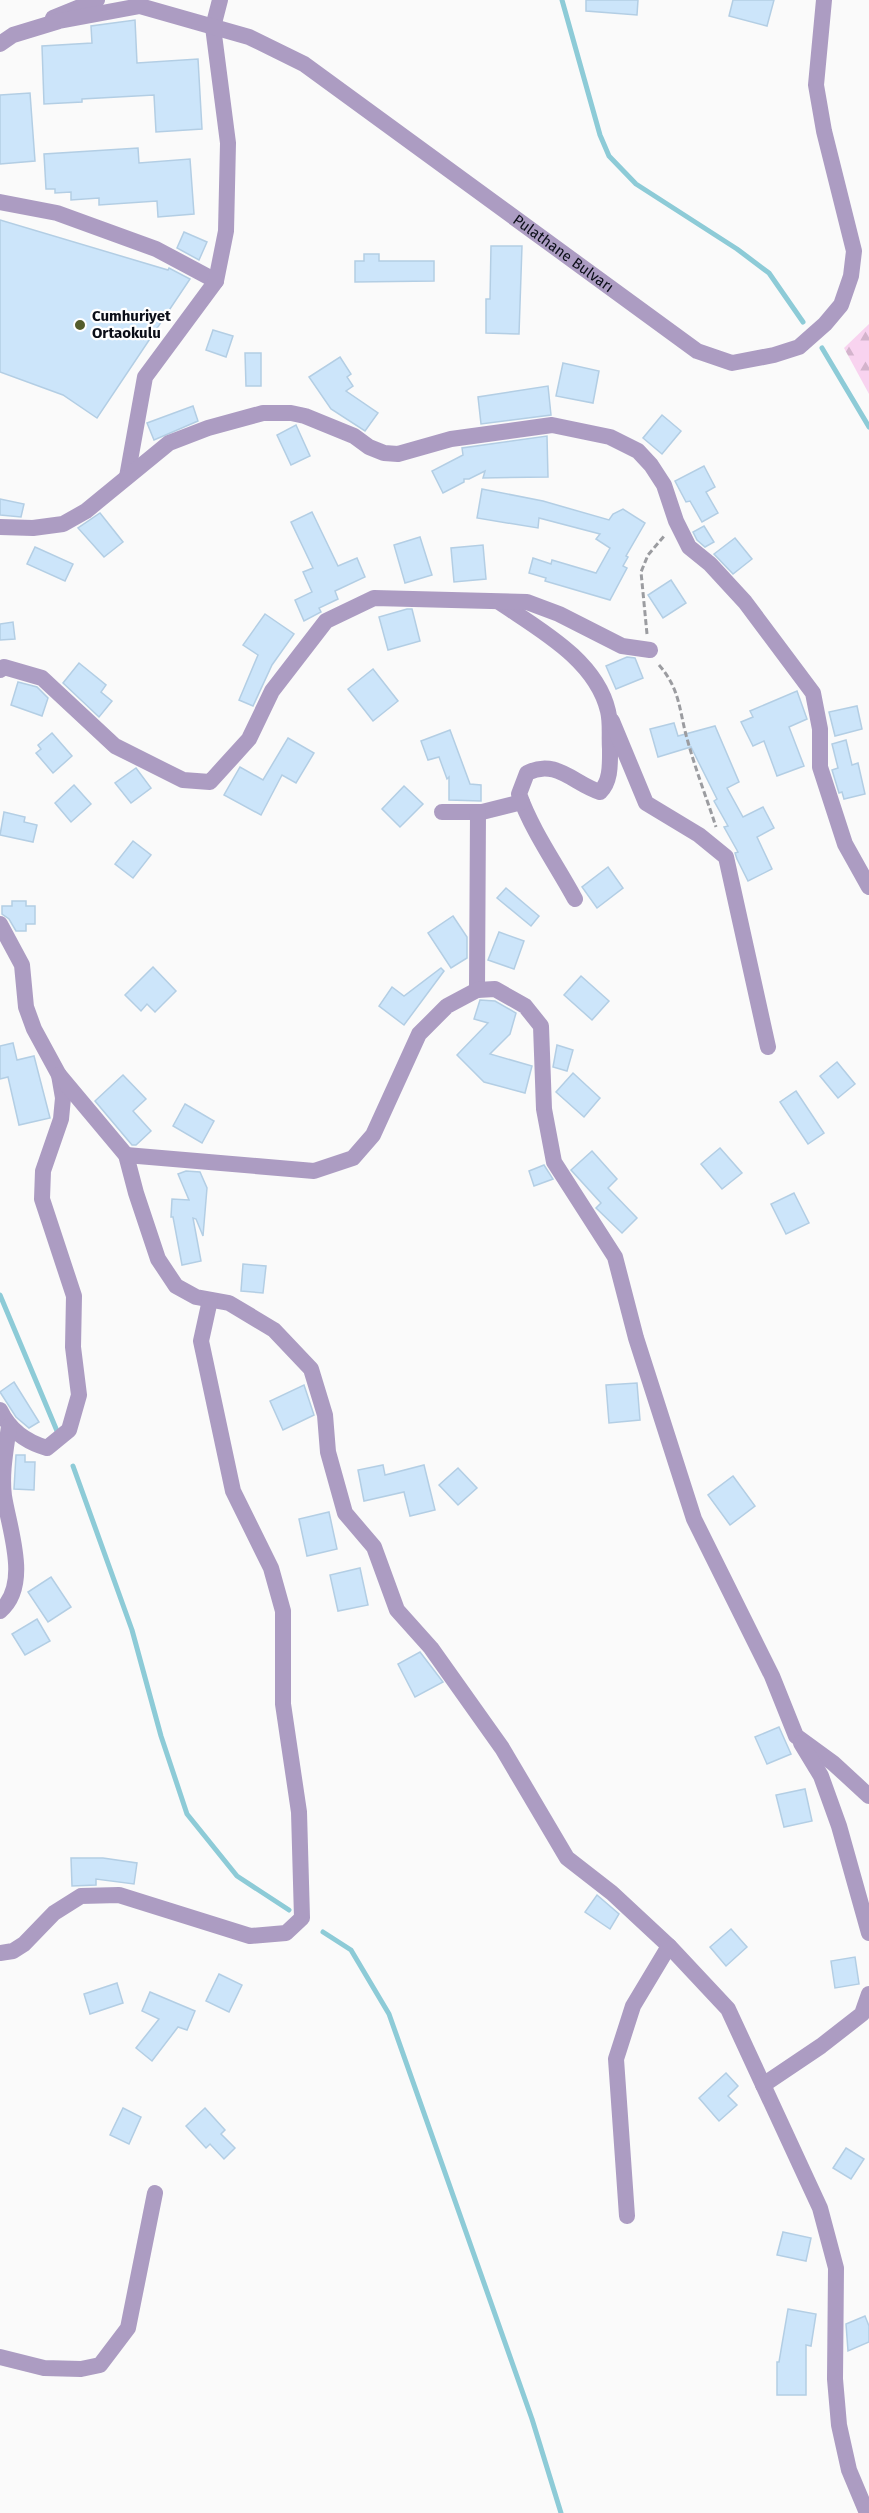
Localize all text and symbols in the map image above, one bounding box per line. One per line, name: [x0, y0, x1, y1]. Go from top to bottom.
street label: Pulathane Bulvarı: [509, 211, 617, 296]
place label: Cumhuriyet Ortaokulu: [92, 307, 171, 342]
marker: Cumhuriyet Ortaokulu: [73, 318, 87, 332]

